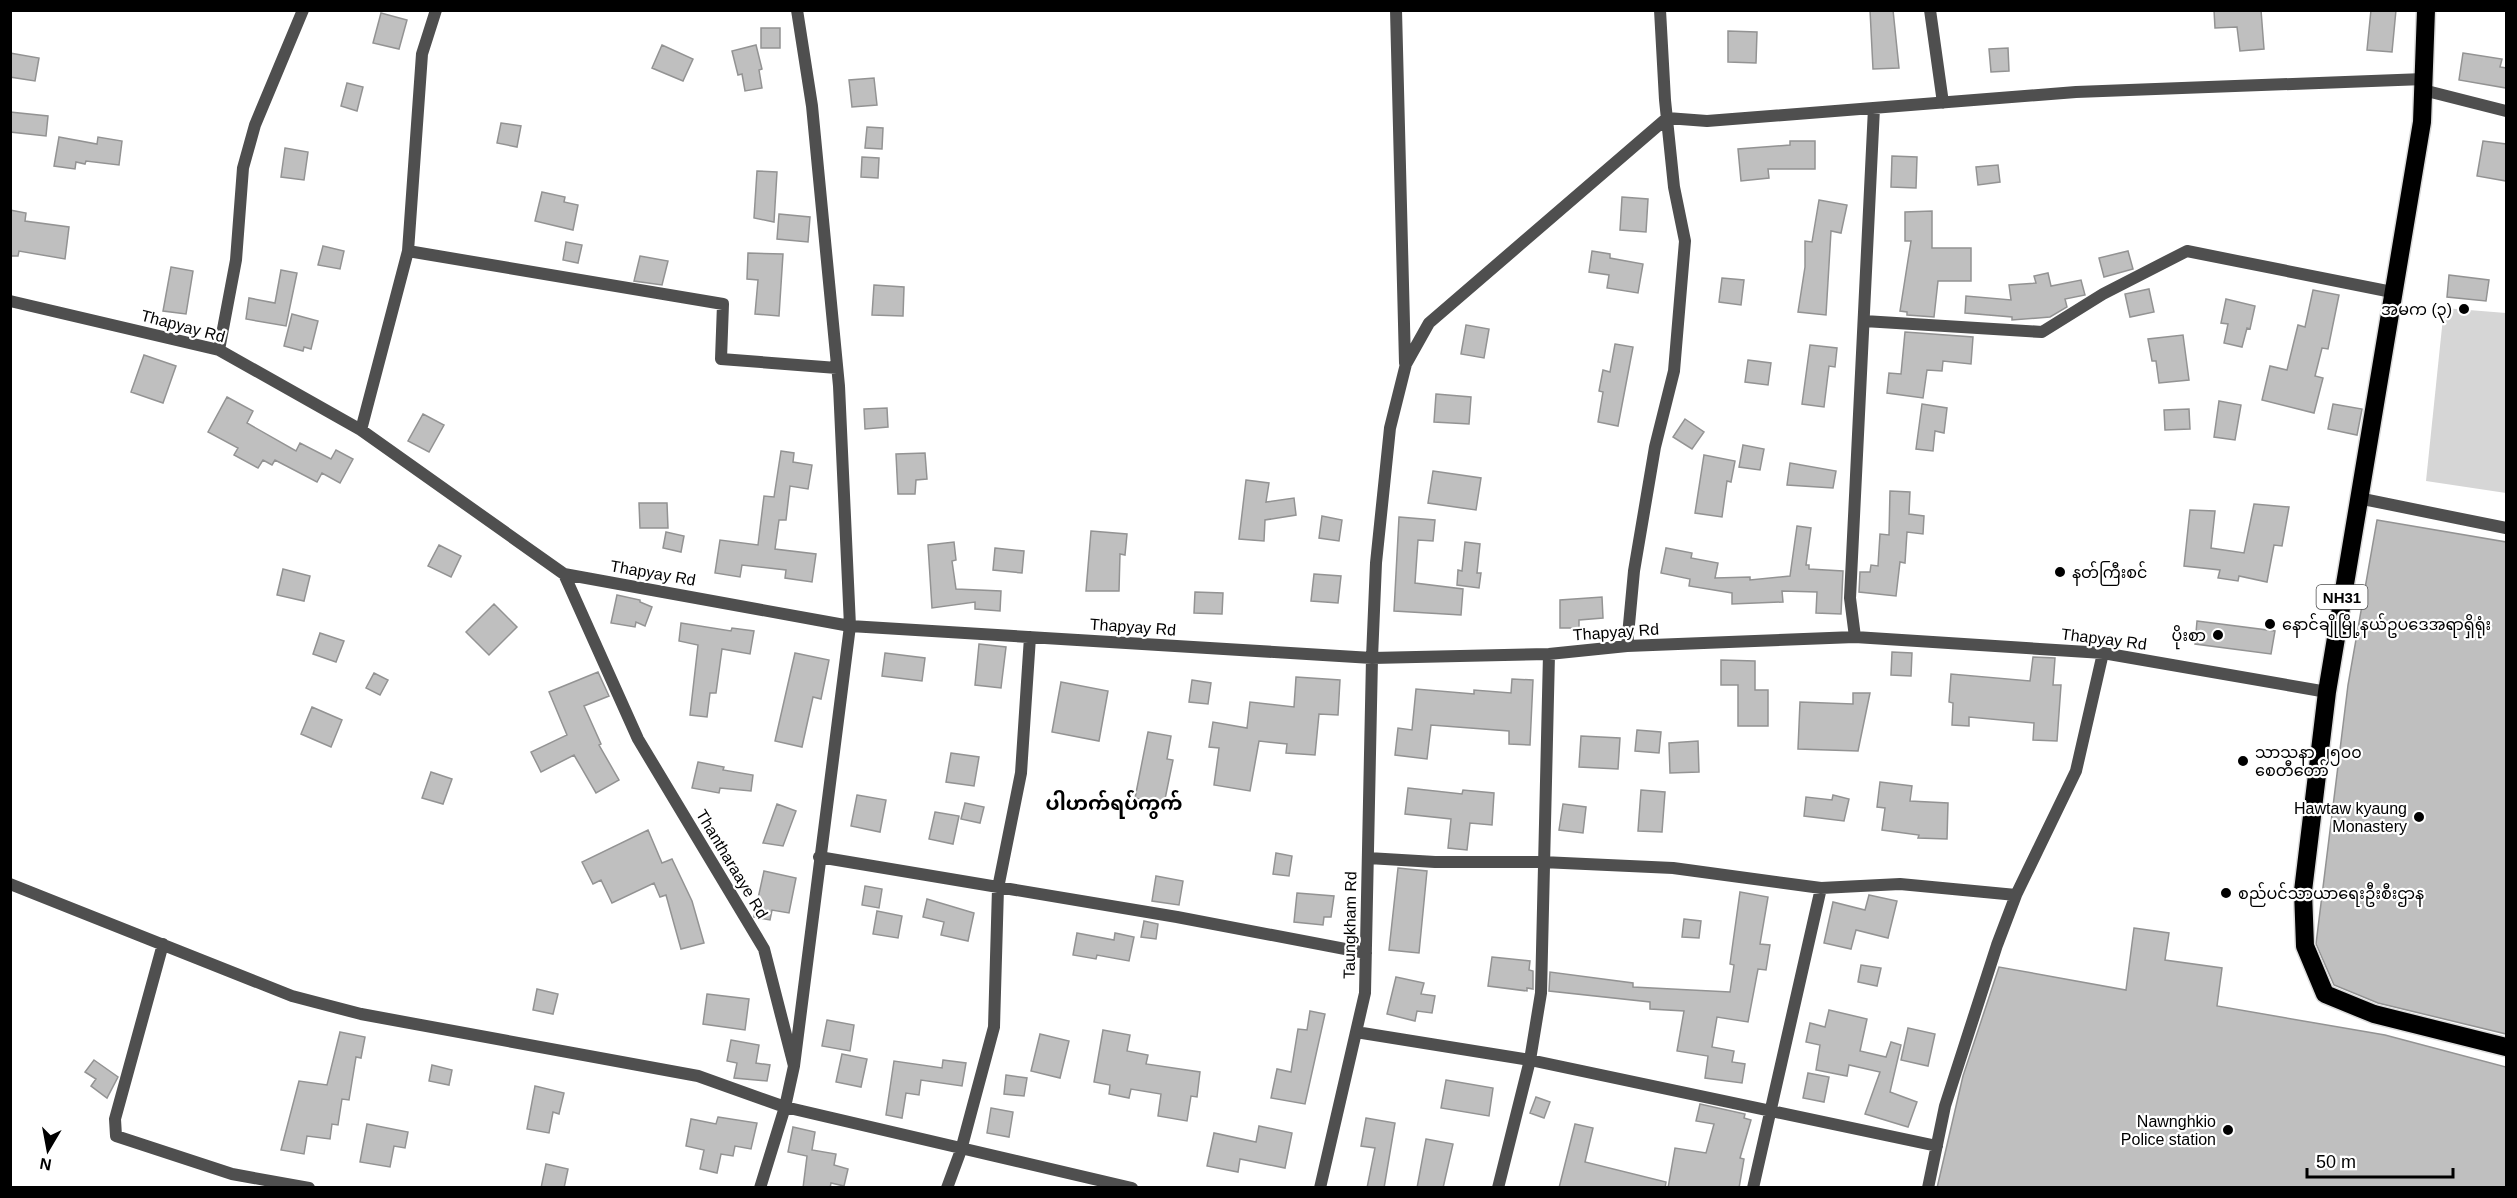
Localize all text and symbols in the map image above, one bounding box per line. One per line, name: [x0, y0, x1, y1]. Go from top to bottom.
place label: အမက (၃): [2381, 301, 2452, 323]
marker: အမက (၃): [2457, 302, 2471, 316]
street label: Thapyay Rd: [139, 307, 227, 345]
street label: Thapyay Rd: [609, 557, 697, 589]
place label: နတ်ကြီးစင်: [2072, 561, 2147, 586]
marker: နတ်ကြီးစင်: [2053, 565, 2067, 579]
road number: NH31: [2316, 585, 2368, 609]
place label: နောင်ချိုမြို့နယ်ဥပဒေအရာရှိရုံး: [2282, 613, 2491, 639]
street label: Thapyay Rd: [1089, 616, 1177, 638]
marker: နောင်ချိုမြို့နယ်ဥပဒေအရာရှိရုံး: [2263, 617, 2277, 631]
street label: Thapyay Rd: [1572, 621, 1660, 643]
street label: Thapyay Rd: [2060, 625, 2148, 653]
place label: ပိုးစာ: [2172, 625, 2206, 650]
marker: ပိုးစာ: [2211, 628, 2225, 642]
place label: သာသနာ ၂၅၀၀ စေတီတော်: [2255, 744, 2362, 779]
marker: သာသနာ ၂၅၀၀ စေတီတော်: [2236, 754, 2250, 768]
district label: ပါဟက်ရပ်ကွက်: [1046, 790, 1183, 819]
place label: Hawtaw kyaung Monastery: [2294, 800, 2407, 835]
street label: Thantharaaye Rd: [693, 807, 771, 921]
marker: Hawtaw kyaung Monastery: [2412, 810, 2426, 824]
street label: Taungkham Rd: [1341, 871, 1359, 979]
place label: စည်ပင်သာယာရေးဦးစီးဌာန: [2238, 882, 2424, 907]
marker: စည်ပင်သာယာရေးဦးစီးဌာန: [2219, 886, 2233, 900]
place label: Nawnghkio Police station: [2121, 1113, 2216, 1148]
north arrow: [18, 1120, 78, 1180]
marker: Nawnghkio Police station: [2221, 1123, 2235, 1137]
scale bar: [2307, 1141, 2452, 1179]
text: 50 m: [2316, 1152, 2356, 1172]
text: N: [38, 1155, 53, 1174]

